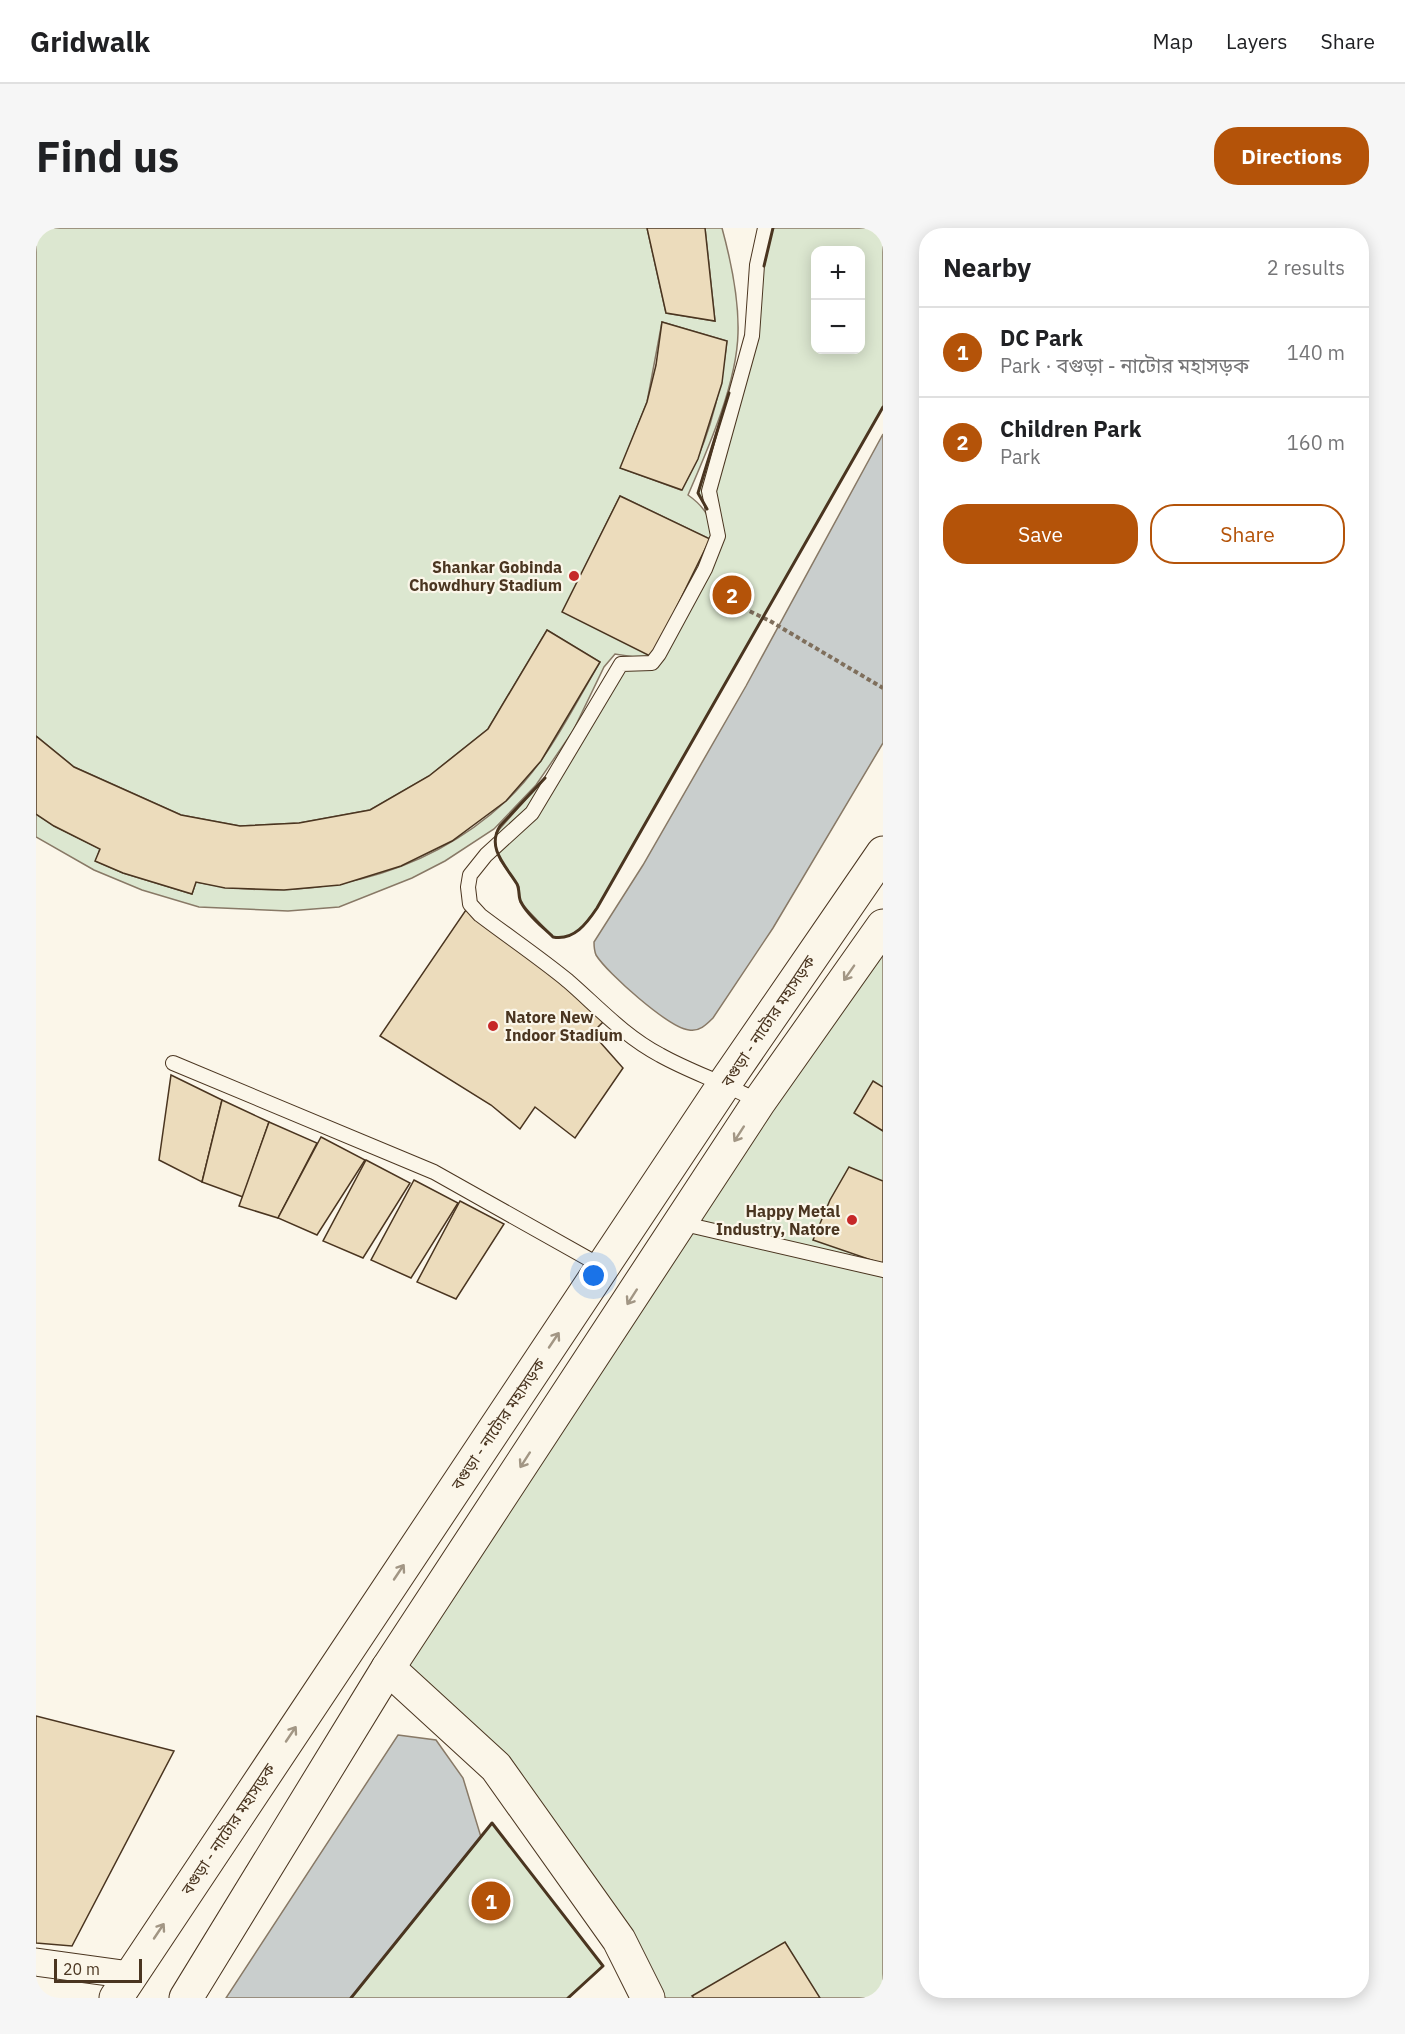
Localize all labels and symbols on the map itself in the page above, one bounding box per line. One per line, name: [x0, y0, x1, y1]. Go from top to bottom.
place label: Shankar Gobinda Chowdhury Stadium: [409, 557, 562, 595]
marker: Shankar Gobinda Chowdhury Stadium: [567, 569, 581, 583]
pin: 2: [712, 572, 752, 617]
street label: বগুড়া - নাটোর মহাসড়ক: [716, 951, 820, 1091]
one-way arrow: [843, 965, 855, 981]
place label: Natore New Indoor Stadium: [505, 1007, 623, 1045]
marker: Natore New Indoor Stadium: [486, 1019, 500, 1033]
one-way arrow: [732, 1125, 744, 1142]
place label: Happy Metal Industry, Natore: [716, 1201, 840, 1239]
marker: Happy Metal Industry, Natore: [845, 1213, 859, 1227]
your location: [579, 1261, 608, 1290]
one-way arrow: [626, 1288, 638, 1305]
one-way arrow: [548, 1332, 560, 1349]
street label: বগুড়া - নাটোর মহাসড়ক: [446, 1354, 550, 1494]
one-way arrow: [519, 1451, 531, 1468]
one-way arrow: [393, 1564, 405, 1581]
one-way arrow: [285, 1726, 297, 1743]
street label: বগুড়া - নাটোর মহাসড়ক: [176, 1759, 280, 1899]
pin: 1: [472, 1878, 510, 1924]
one-way arrow: [154, 1923, 166, 1940]
scale bar: [54, 1956, 142, 1984]

